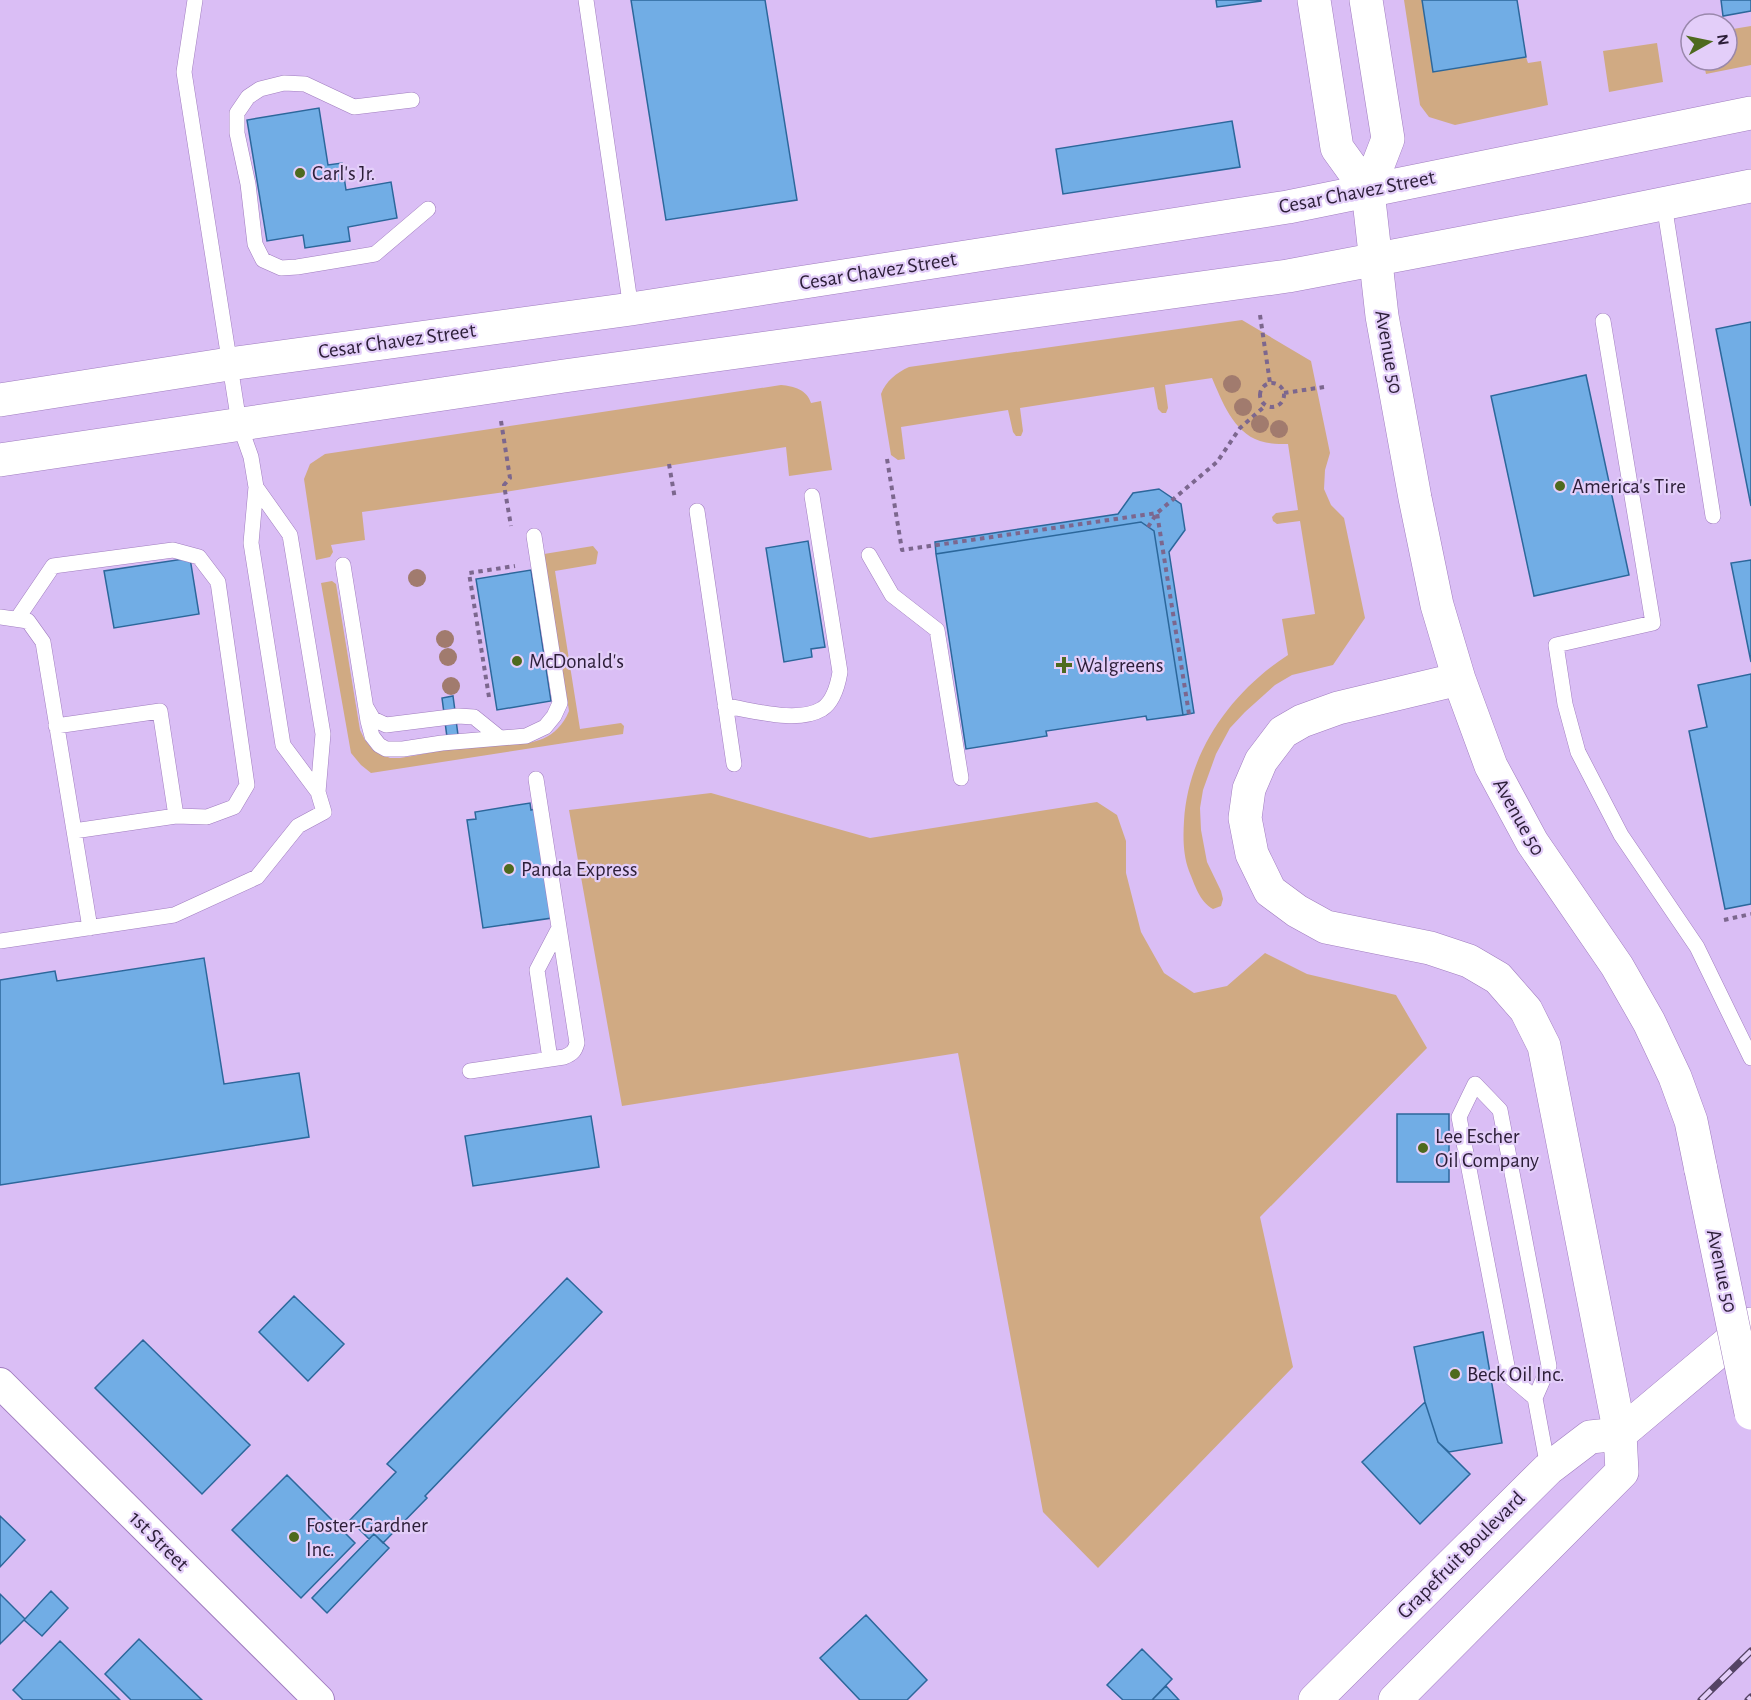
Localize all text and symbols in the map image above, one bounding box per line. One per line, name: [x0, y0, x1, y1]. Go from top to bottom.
north arrow: [1679, 12, 1739, 72]
text: N: [1714, 33, 1732, 47]
place label: Carl's Jr.: [312, 163, 375, 184]
marker: Carl's Jr.: [293, 166, 307, 180]
street label: Cesar Chavez Street: [1277, 166, 1437, 217]
street label: Cesar Chavez Street: [798, 248, 958, 294]
street label: Avenue 50: [1371, 309, 1407, 395]
street label: Cesar Chavez Street: [317, 320, 477, 362]
place label: America's Tire: [1572, 476, 1686, 497]
marker: America's Tire: [1553, 479, 1567, 493]
place label: McDonald's: [529, 651, 624, 672]
marker: McDonald's: [510, 654, 524, 668]
place label: Walgreens: [1076, 655, 1163, 676]
marker: Walgreens: [1057, 658, 1071, 672]
street label: Avenue 50: [1489, 775, 1549, 859]
place label: Panda Express: [521, 859, 637, 880]
marker: Panda Express: [502, 862, 516, 876]
place label: Lee Escher Oil Company: [1435, 1126, 1539, 1171]
marker: Lee Escher Oil Company: [1416, 1141, 1430, 1155]
street label: Avenue 50: [1703, 1227, 1741, 1315]
place label: Beck Oil Inc.: [1467, 1364, 1564, 1385]
marker: Beck Oil Inc.: [1448, 1367, 1462, 1381]
street label: Grapefruit Boulevard: [1393, 1487, 1529, 1623]
street label: 1st Street: [125, 1507, 193, 1575]
place label: Foster-Gardner Inc.: [306, 1515, 428, 1560]
marker: Foster-Gardner Inc.: [287, 1530, 301, 1544]

